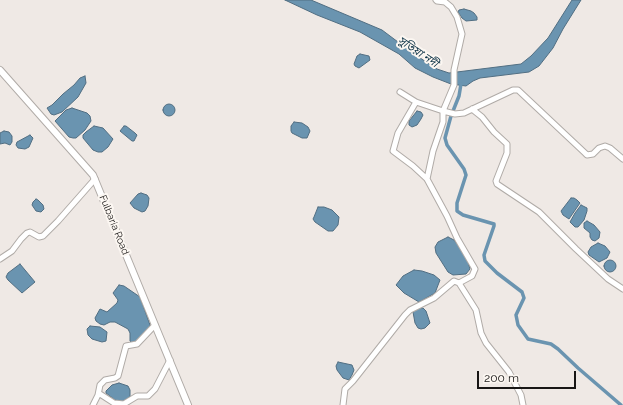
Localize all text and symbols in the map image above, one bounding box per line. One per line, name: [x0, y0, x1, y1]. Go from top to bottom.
water label: সুতিয়া নদী: [395, 34, 441, 70]
street label: Fulbaria Road: [97, 193, 131, 257]
scale bar: [479, 363, 578, 389]
text: 200 m: [484, 371, 519, 385]

